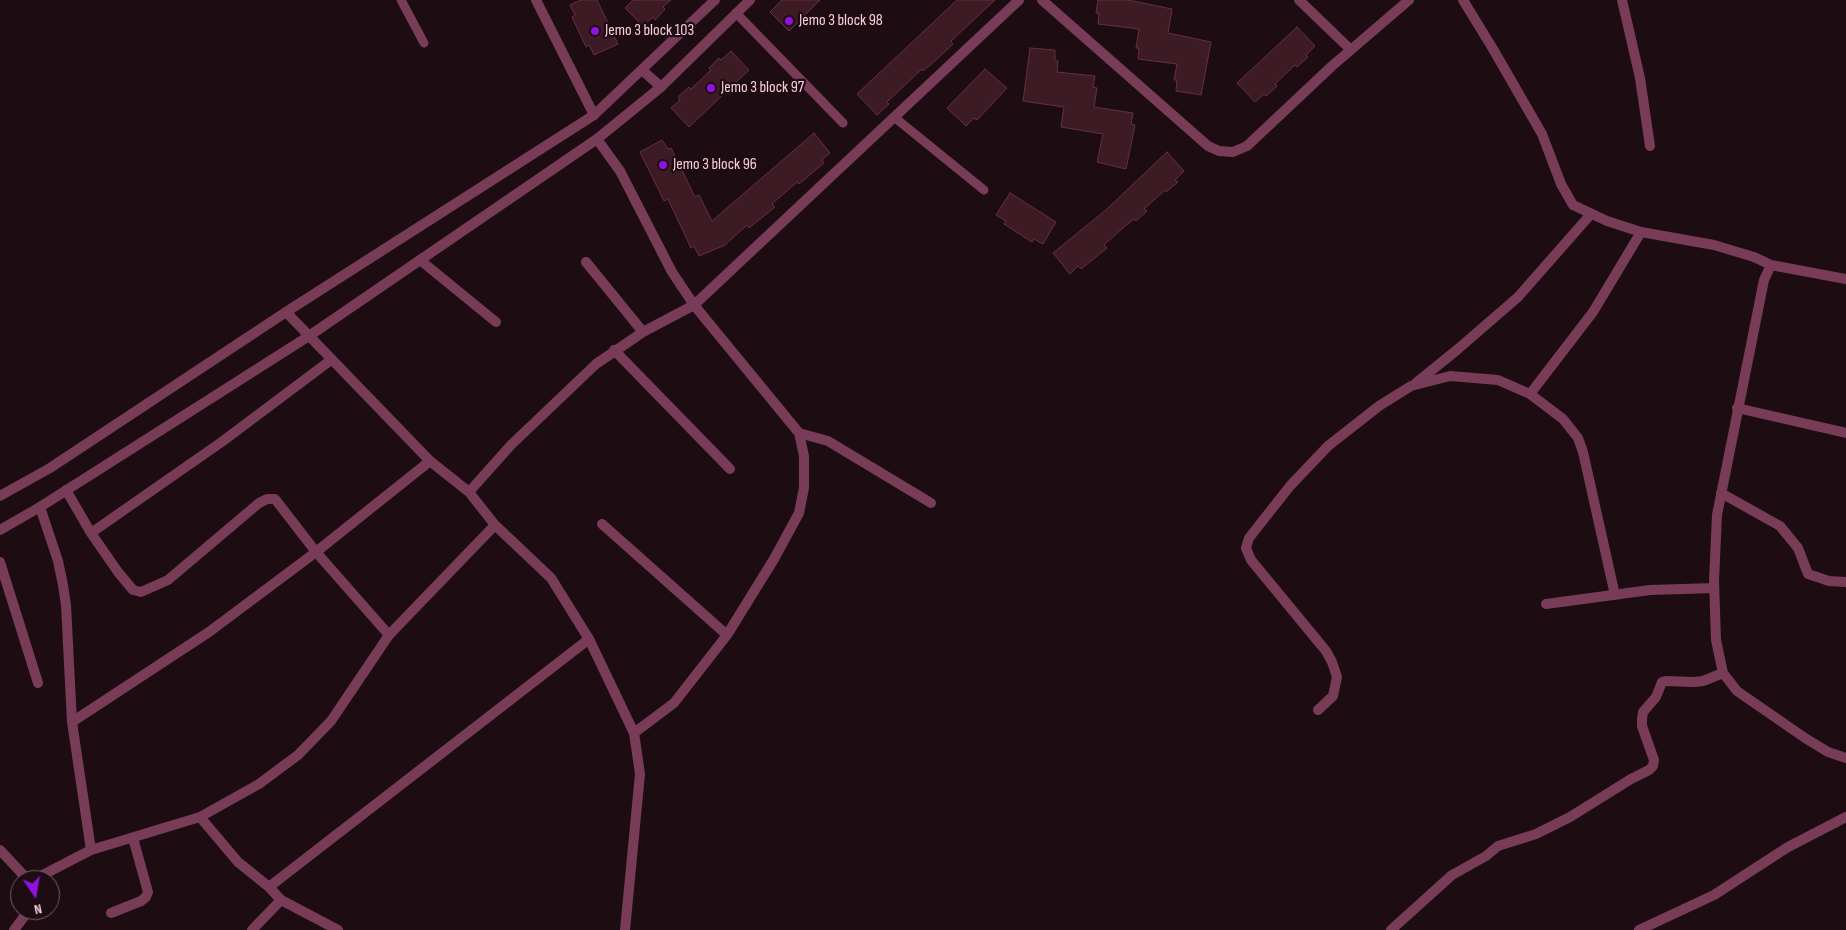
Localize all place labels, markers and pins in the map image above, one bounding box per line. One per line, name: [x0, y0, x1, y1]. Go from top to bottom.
place label: Jemo 3 block 98: [799, 11, 883, 31]
marker: Jemo 3 block 98: [783, 15, 795, 27]
place label: Jemo 3 block 103: [605, 21, 694, 41]
marker: Jemo 3 block 103: [589, 25, 601, 37]
place label: Jemo 3 block 97: [721, 78, 804, 98]
marker: Jemo 3 block 97: [705, 82, 717, 94]
place label: Jemo 3 block 96: [673, 155, 757, 175]
marker: Jemo 3 block 96: [657, 159, 669, 171]

